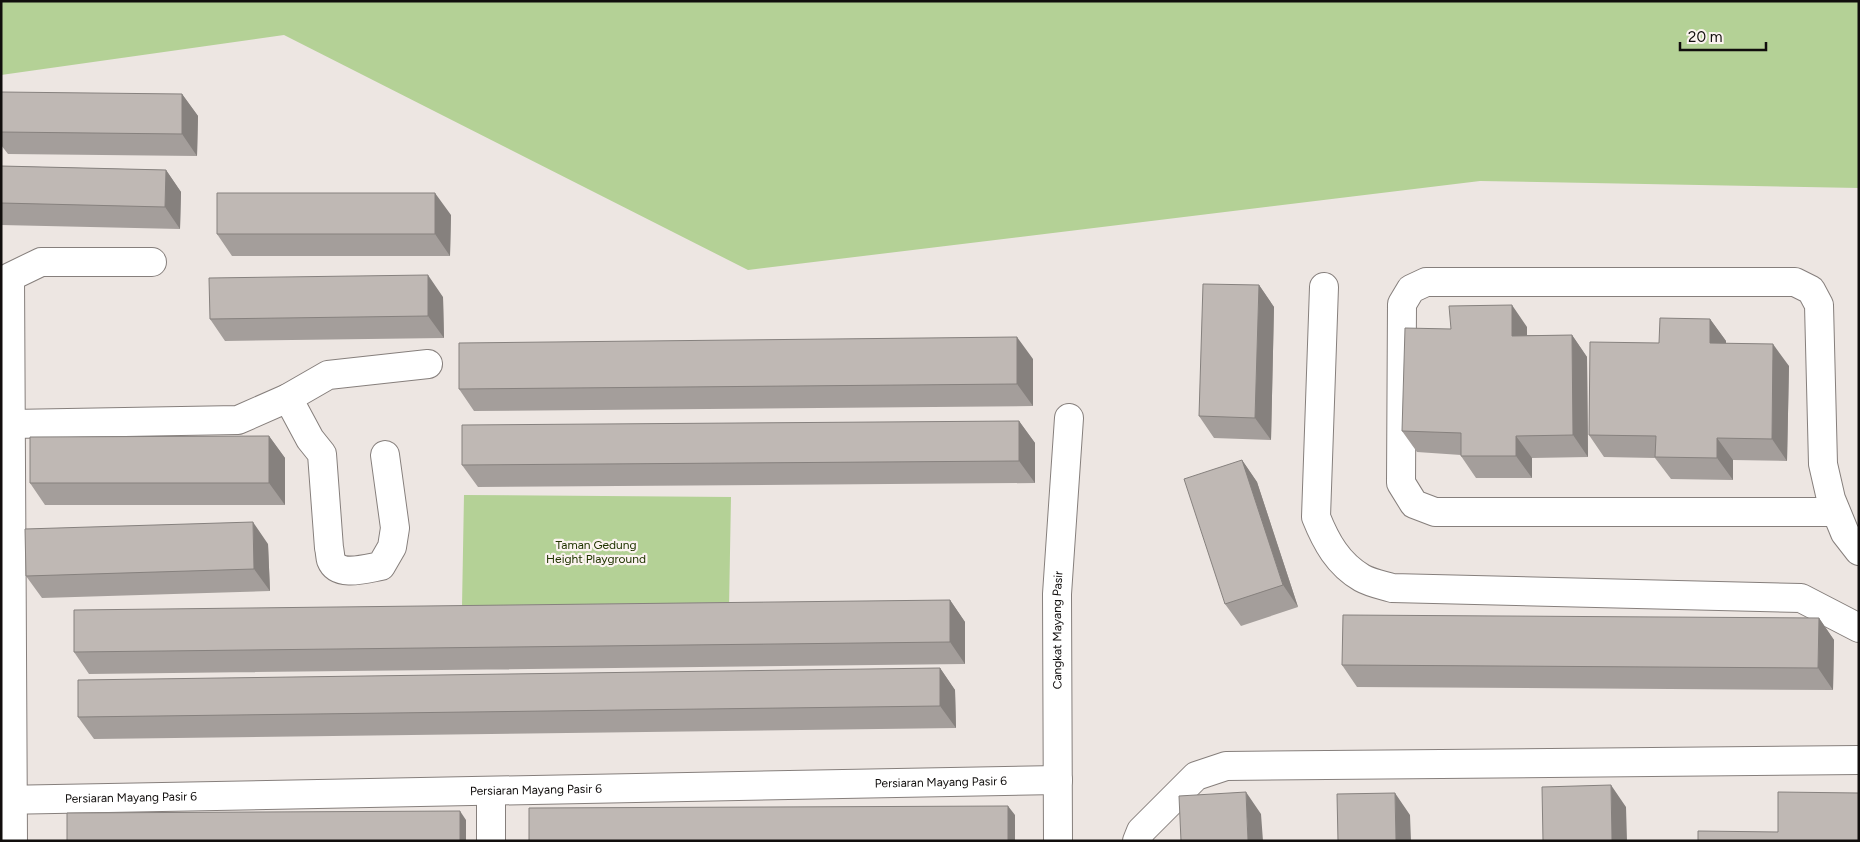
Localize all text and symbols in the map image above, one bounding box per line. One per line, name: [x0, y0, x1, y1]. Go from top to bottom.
scale bar: [1680, 20, 1766, 52]
text: 20 m: [1688, 28, 1722, 46]
park label: Taman Gedung Height Playground: [546, 538, 646, 566]
street label: Cangkat Mayang Pasir: [1050, 570, 1066, 689]
street label: Persiaran Mayang Pasir 6: [875, 774, 1007, 790]
street label: Persiaran Mayang Pasir 6: [470, 782, 602, 798]
street label: Persiaran Mayang Pasir 6: [65, 789, 197, 806]

